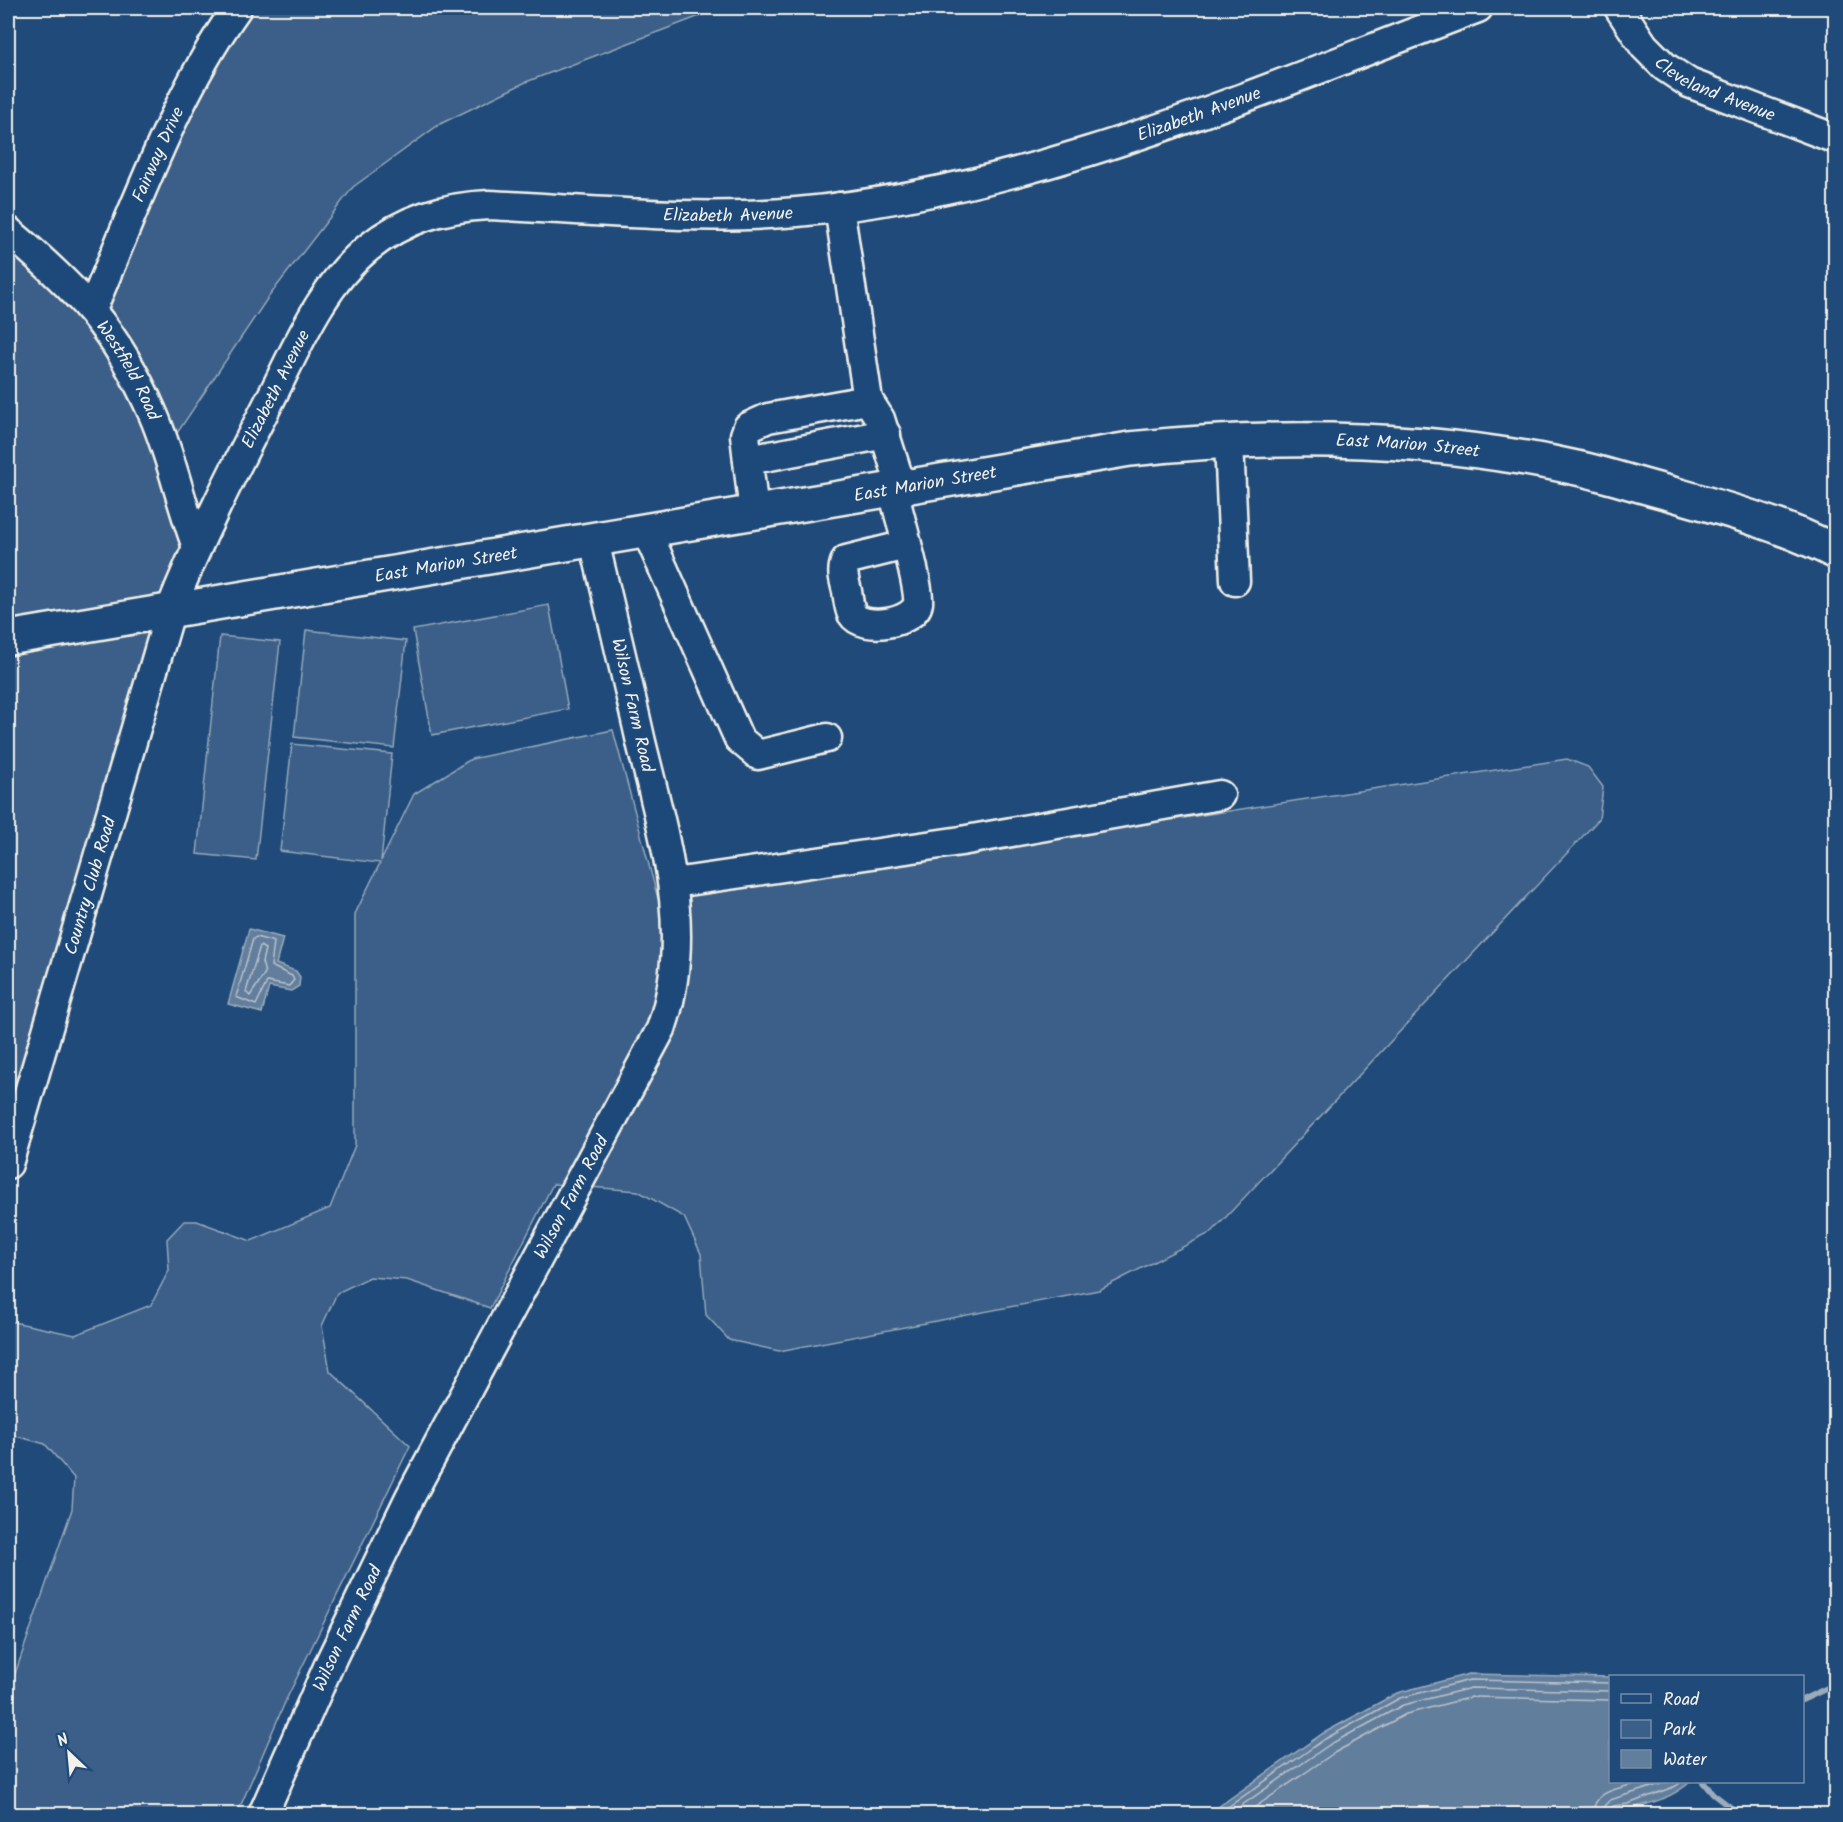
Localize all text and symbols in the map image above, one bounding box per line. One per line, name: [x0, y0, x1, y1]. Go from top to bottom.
street label: Cleveland Avenue: [1646, 50, 1779, 130]
street label: Elizabeth Avenue: [1133, 80, 1266, 151]
street label: Fairway Drive: [125, 102, 193, 207]
street label: Elizabeth Avenue: [662, 199, 794, 231]
street label: Westfield Road: [88, 315, 168, 426]
street label: Elizabeth Avenue: [234, 325, 319, 454]
street label: East Marion Street: [1335, 427, 1482, 467]
street label: East Marion Street: [852, 459, 1000, 511]
street label: East Marion Street: [372, 539, 521, 592]
street label: Wilson Farm Road: [602, 635, 661, 776]
street label: Country Club Road: [57, 813, 125, 959]
street label: Wilson Farm Road: [527, 1130, 618, 1265]
street label: Wilson Farm Road: [306, 1560, 391, 1697]
legend: [1609, 1675, 1804, 1783]
text: Road: [1663, 1686, 1700, 1715]
text: Park: [1663, 1716, 1696, 1745]
north arrow: [39, 1723, 99, 1783]
text: N: [53, 1727, 73, 1754]
text: Water: [1663, 1746, 1708, 1775]

